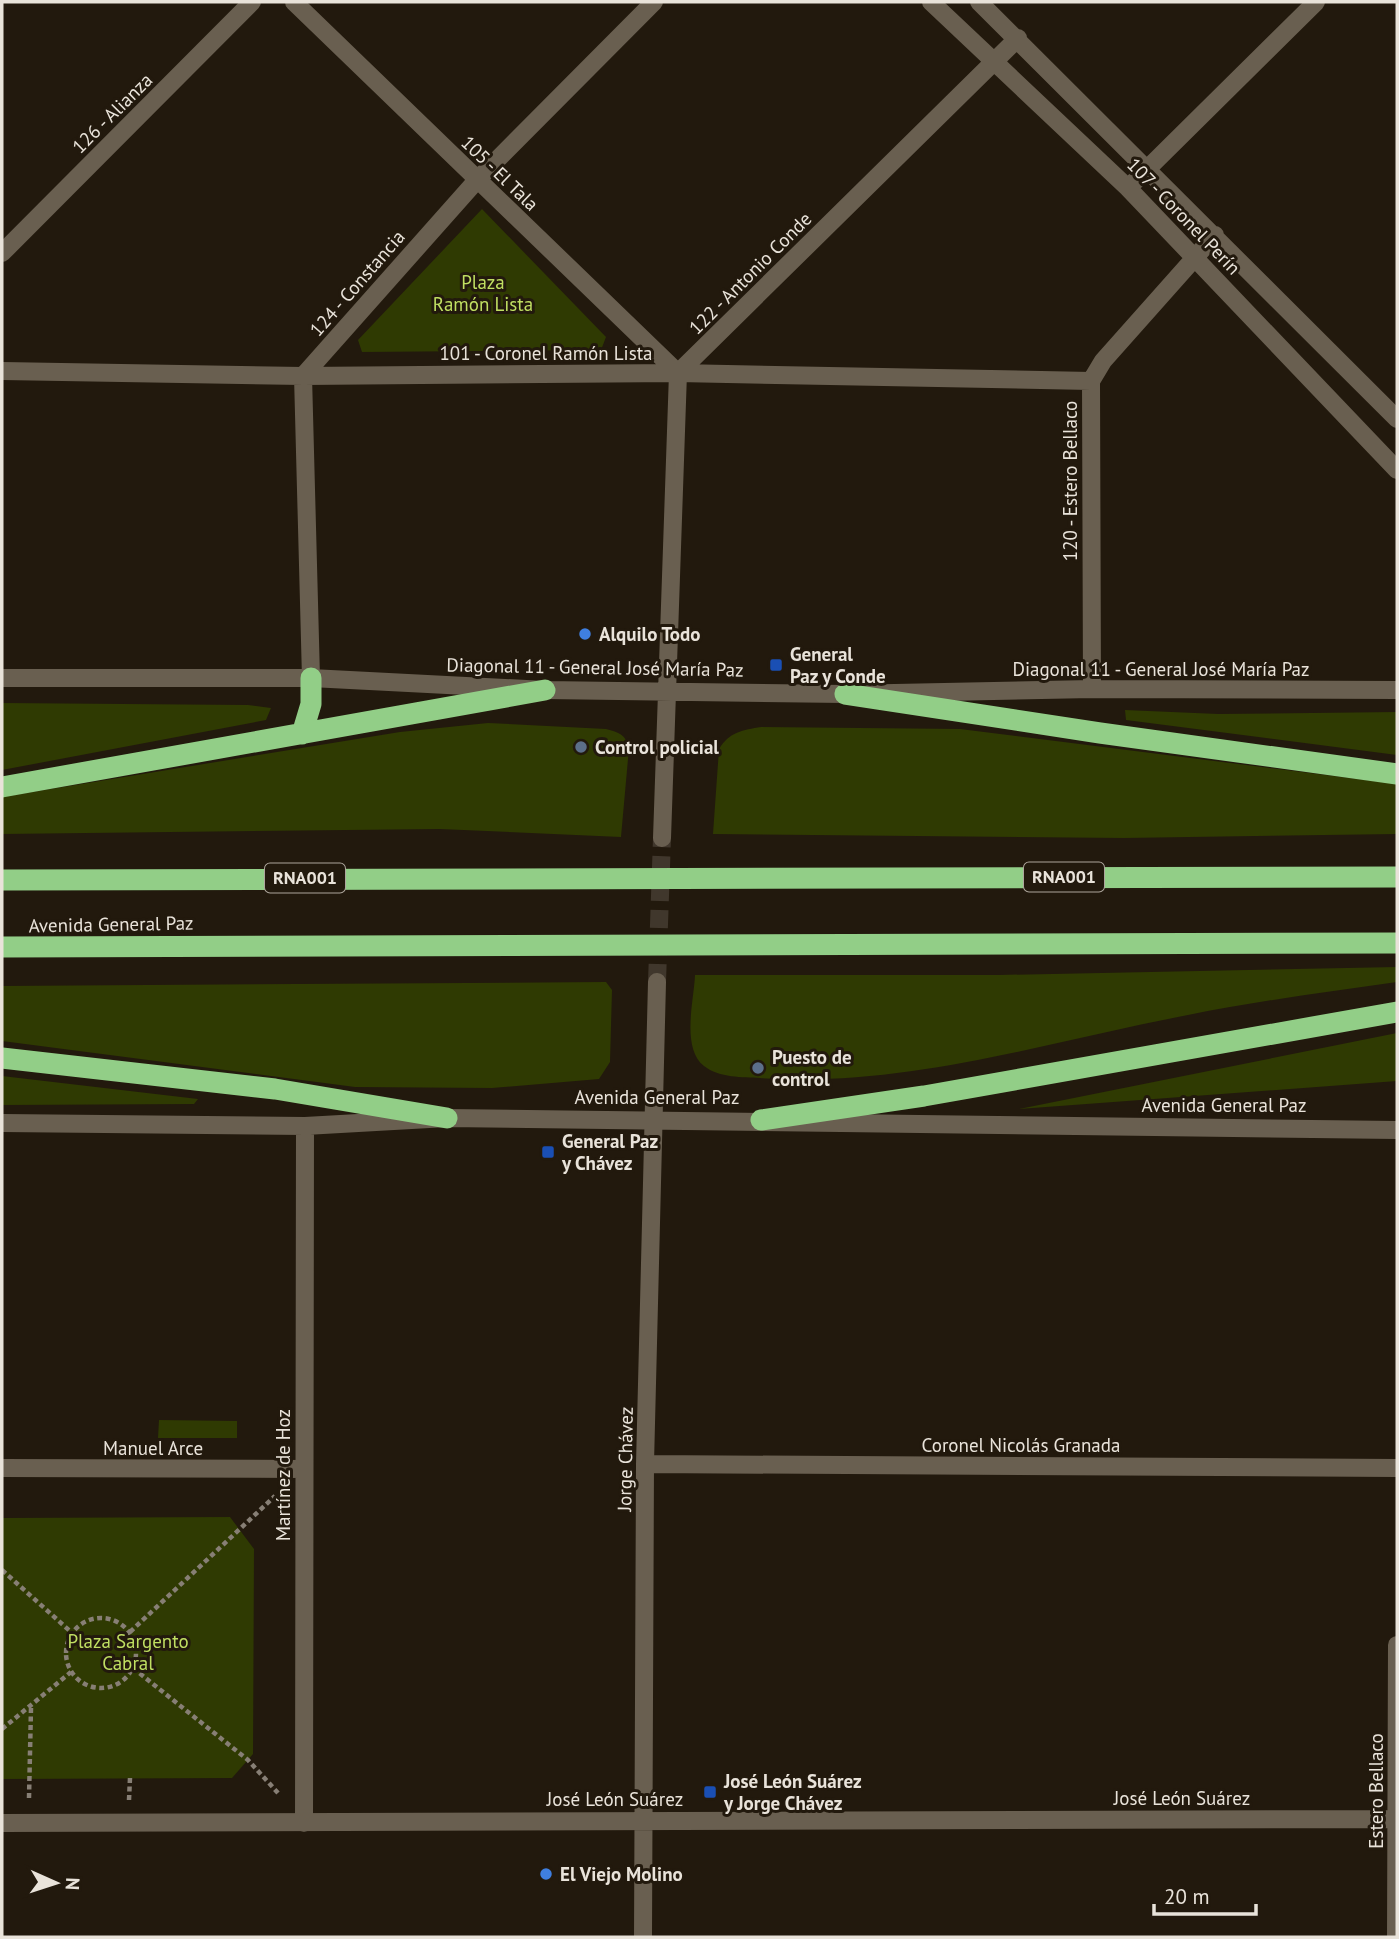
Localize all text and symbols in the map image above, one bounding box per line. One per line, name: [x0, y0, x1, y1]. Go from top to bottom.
street label: 126 - Alianza: [67, 68, 157, 158]
street label: 105 - El Tala: [456, 130, 544, 216]
street label: 107 - Coronel Perín: [1122, 153, 1246, 279]
street label: 122 - Antonio Conde: [684, 207, 816, 339]
street label: 124 - Constancia: [304, 225, 410, 341]
park label: Plaza Ramón Lista: [433, 270, 533, 316]
street label: 101 - Coronel Ramón Lista: [439, 341, 653, 365]
street label: 120 - Estero Bellaco: [1058, 401, 1082, 561]
place label: Alquilo Todo: [599, 622, 701, 646]
marker: Alquilo Todo: [577, 626, 593, 642]
place label: General Paz y Conde: [790, 642, 886, 688]
street label: Diagonal 11 - General José María Paz: [446, 652, 744, 682]
marker: General Paz y Conde: [768, 657, 784, 673]
street label: Diagonal 11 - General José María Paz: [1012, 657, 1310, 681]
place label: Control policial: [595, 735, 719, 759]
marker: Control policial: [573, 739, 589, 755]
road number: RNA001: [1024, 862, 1104, 892]
road number: RNA001: [265, 864, 345, 892]
street label: Avenida General Paz: [28, 911, 194, 937]
place label: Puesto de control: [772, 1045, 852, 1091]
marker: Puesto de control: [750, 1060, 766, 1076]
street label: Avenida General Paz: [575, 1085, 739, 1109]
street label: Avenida General Paz: [1142, 1093, 1306, 1117]
place label: General Paz y Chávez: [561, 1129, 658, 1175]
marker: General Paz y Chávez: [540, 1144, 556, 1160]
street label: Jorge Chávez: [612, 1406, 638, 1513]
street label: Martínez de Hoz: [271, 1409, 295, 1541]
street label: Coronel Nicolás Granada: [922, 1433, 1120, 1457]
street label: Manuel Arce: [103, 1436, 203, 1460]
park label: Plaza Sargento Cabral: [67, 1629, 189, 1675]
street label: Estero Bellaco: [1364, 1733, 1388, 1849]
place label: José León Suárez y Jorge Chávez: [723, 1769, 862, 1815]
marker: José León Suárez y Jorge Chávez: [702, 1784, 718, 1800]
street label: José León Suárez: [1113, 1786, 1250, 1810]
street label: José León Suárez: [546, 1787, 683, 1811]
north arrow: [21, 1848, 91, 1918]
place label: El Viejo Molino: [560, 1862, 683, 1886]
marker: El Viejo Molino: [538, 1866, 554, 1882]
scale bar: [1154, 1872, 1256, 1916]
text: N: [61, 1877, 85, 1891]
text: 20 m: [1164, 1883, 1210, 1910]

